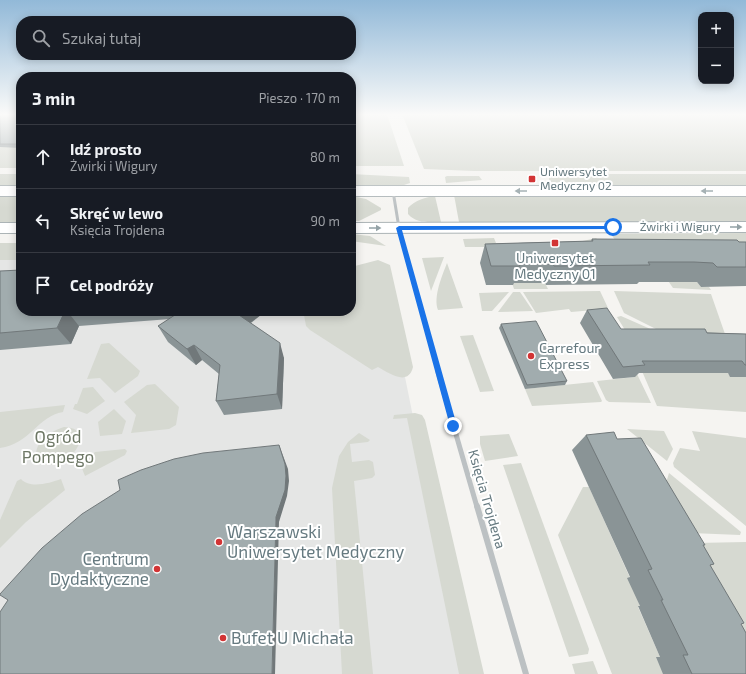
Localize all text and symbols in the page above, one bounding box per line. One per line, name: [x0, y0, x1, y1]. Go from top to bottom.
map controls: [698, 12, 734, 84]
button: +: [698, 12, 734, 48]
search box: [16, 16, 356, 60]
icon: search: [30, 27, 52, 49]
text: Szukaj tutaj: [62, 29, 141, 47]
button: −: [698, 48, 734, 84]
text: 3 min: [32, 88, 75, 108]
text: Pieszo · 170 m: [259, 90, 340, 106]
text: Idź prosto: [70, 140, 142, 158]
icon: ahead: [32, 146, 54, 168]
text: 80 m: [310, 149, 340, 165]
text: Żwirki i Wigury: [70, 158, 157, 174]
place label: Uniwersytet Medyczny 02: [540, 164, 612, 192]
marker: Uniwersytet Medyczny 02: [527, 174, 537, 184]
one-way arrow: [514, 188, 527, 194]
one-way arrow: [700, 188, 713, 194]
text: Skręć w lewo: [70, 204, 163, 222]
icon: left: [32, 210, 54, 232]
text: 90 m: [310, 213, 340, 229]
route start: [604, 218, 622, 236]
street label: Żwirki i Wigury: [640, 219, 721, 233]
text: Księcia Trojdena: [70, 222, 165, 238]
one-way arrow: [730, 224, 743, 230]
one-way arrow: [369, 225, 382, 231]
marker: Uniwersytet Medyczny 01: [550, 238, 560, 248]
place label: Uniwersytet Medyczny 01: [514, 249, 596, 282]
icon: arrive: [32, 274, 54, 296]
text: Cel podróży: [70, 276, 153, 294]
place label: Carrefour Express: [539, 339, 600, 372]
marker: Carrefour Express: [526, 351, 536, 361]
route end: [444, 417, 462, 435]
park label: Ogród Pompego: [22, 426, 94, 467]
street label: Księcia Trojdena: [465, 447, 510, 550]
place label: Warszawski Uniwersytet Medyczny: [227, 521, 404, 562]
marker: Warszawski Uniwersytet Medyczny: [214, 537, 224, 547]
place label: Centrum Dydaktyczne: [50, 548, 149, 589]
marker: Centrum Dydaktyczne: [152, 564, 162, 574]
place label: Bufet U Michała: [231, 627, 354, 647]
marker: Bufet U Michała: [218, 633, 228, 643]

